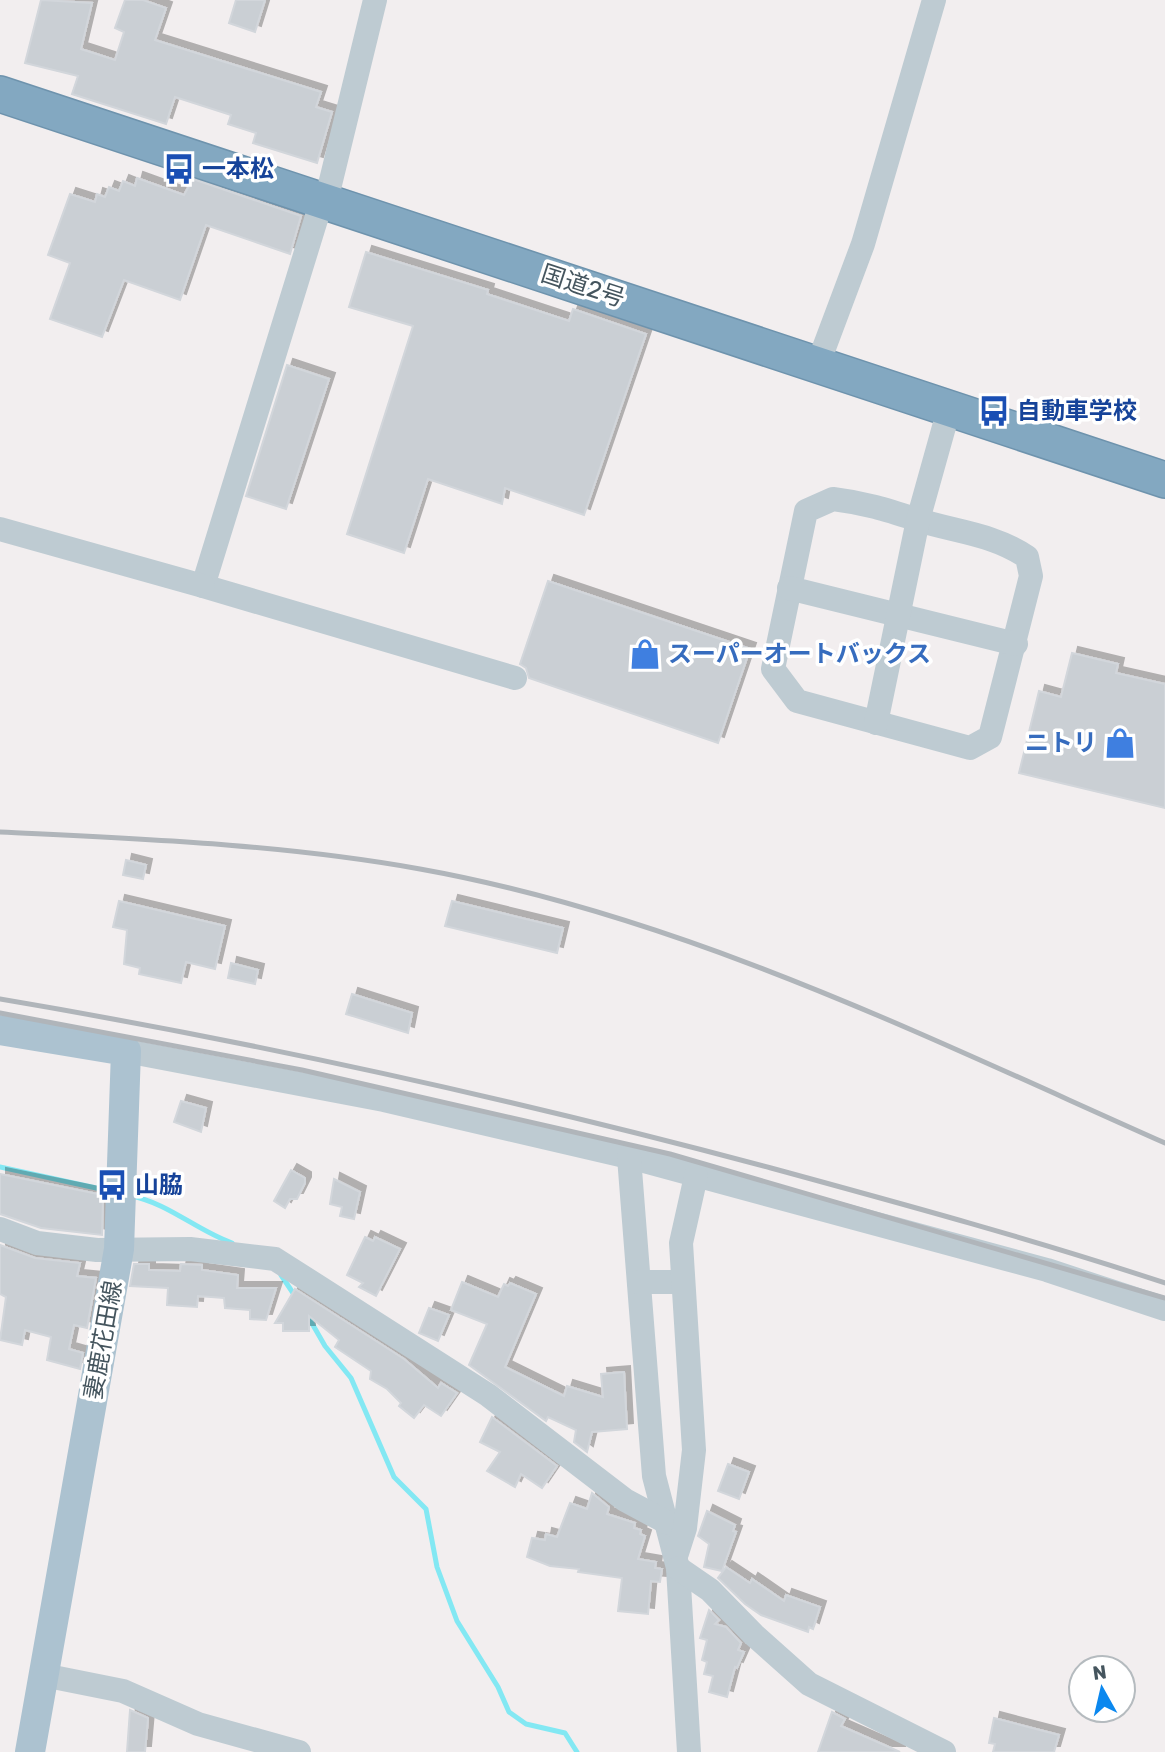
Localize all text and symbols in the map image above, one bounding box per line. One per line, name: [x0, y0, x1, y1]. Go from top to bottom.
bus stop icon: 一本松: [162, 152, 196, 186]
place label: 一本松: [202, 155, 274, 183]
street label: 国道2号: [538, 259, 628, 313]
bus stop icon: 自動車学校: [977, 394, 1011, 428]
place label: 自動車学校: [1017, 397, 1137, 425]
shop icon: スーパーオートバックス: [628, 637, 662, 671]
place label: スーパーオートバックス: [668, 640, 931, 668]
shop icon: ニトリ: [1103, 726, 1137, 760]
place label: ニトリ: [1025, 729, 1097, 757]
bus stop icon: 山脇: [95, 1168, 129, 1202]
place label: 山脇: [135, 1171, 183, 1199]
street label: 妻鹿花田線: [79, 1278, 127, 1402]
north arrow: [1067, 1654, 1137, 1724]
text: N: [1091, 1660, 1108, 1685]

